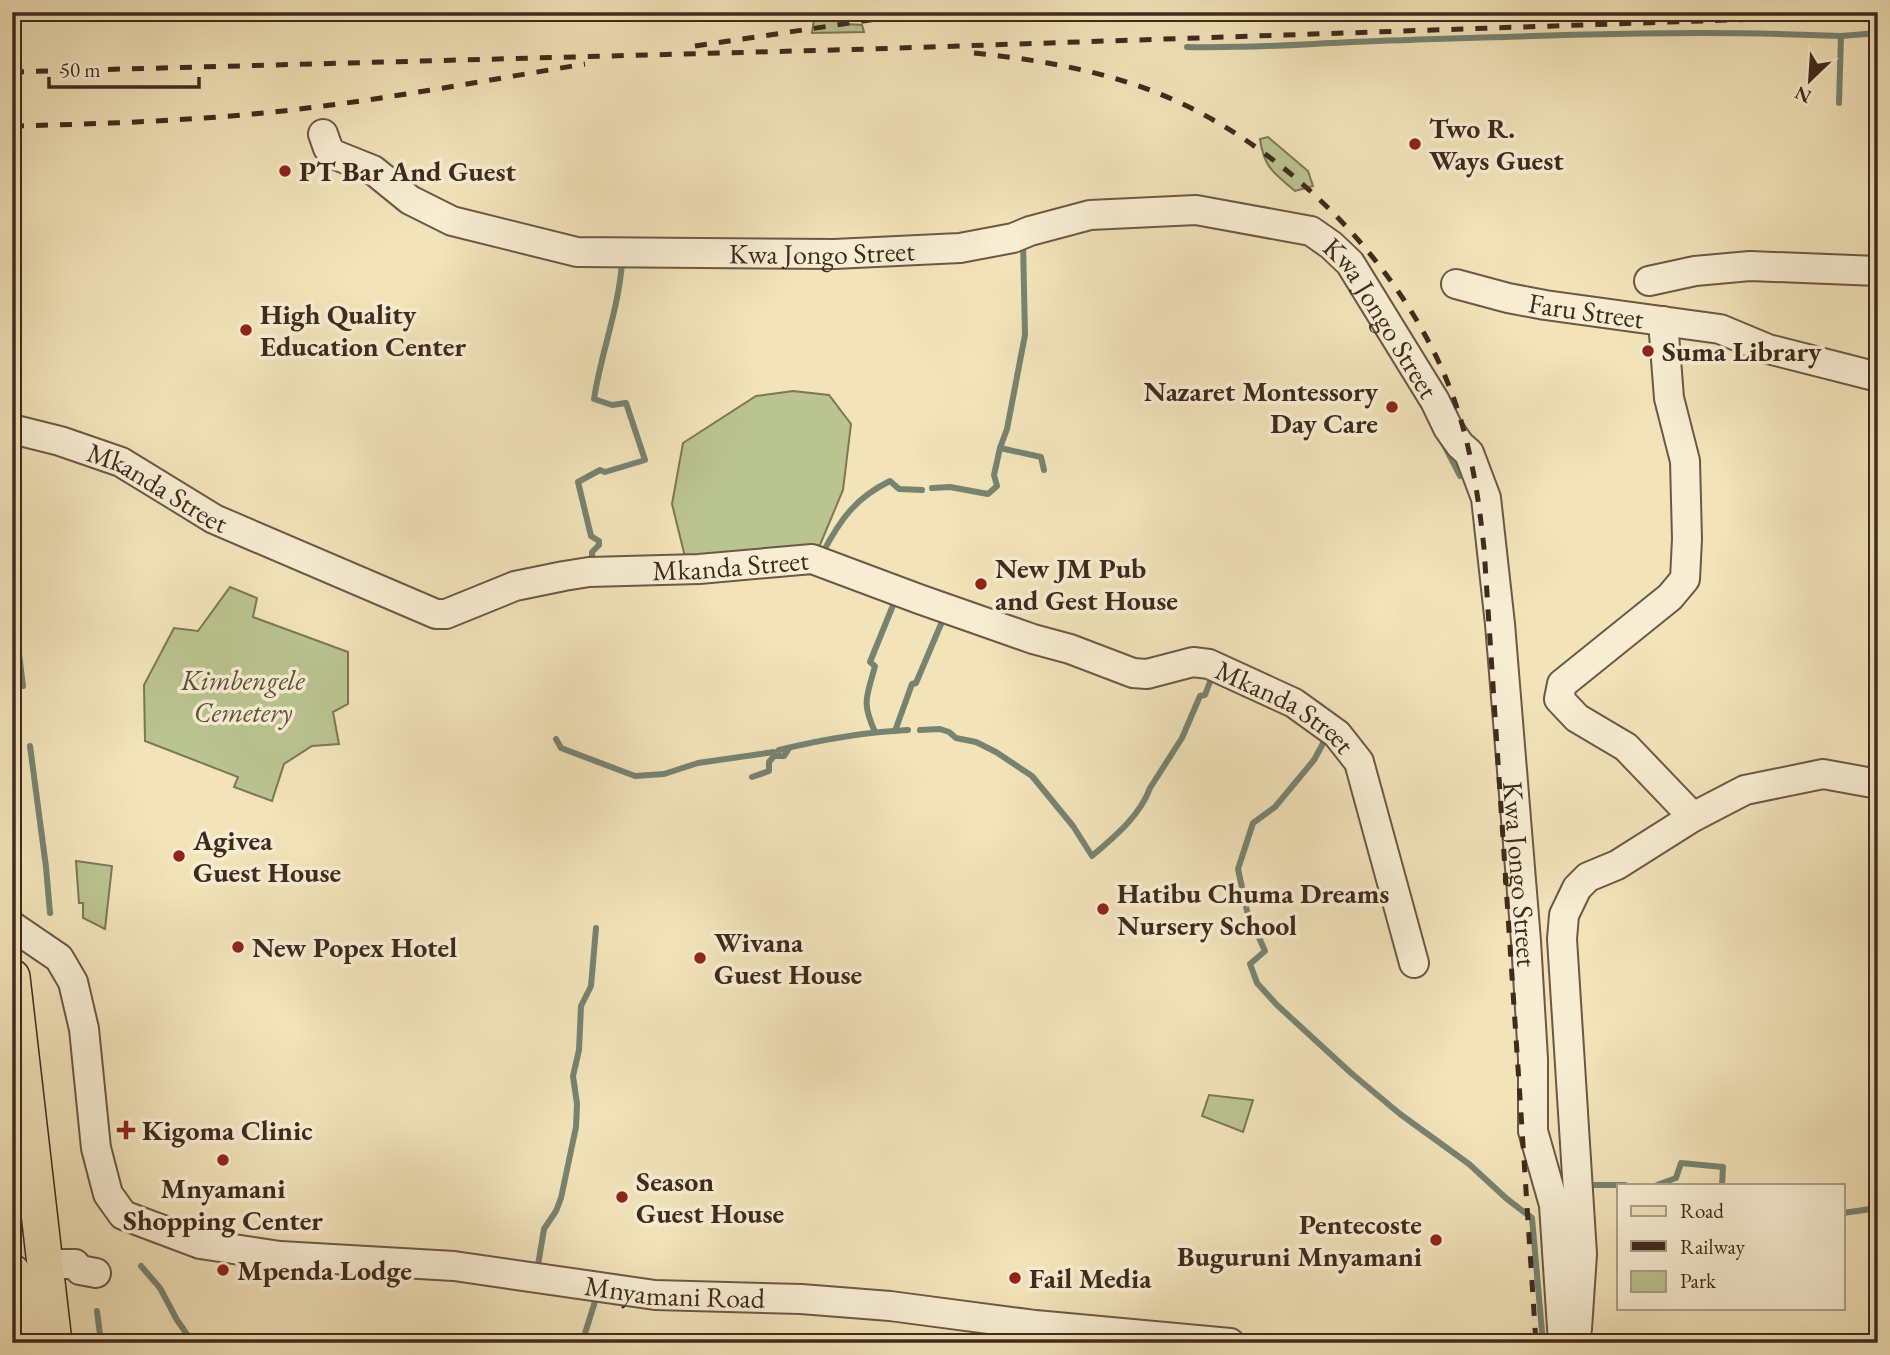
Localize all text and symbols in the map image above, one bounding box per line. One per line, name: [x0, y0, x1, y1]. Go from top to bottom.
scale bar: [49, 46, 200, 90]
north arrow: [1774, 46, 1844, 116]
text: 50 m: [60, 56, 101, 83]
text: N: [1790, 80, 1815, 110]
place label: Two R. Ways Guest: [1429, 110, 1564, 178]
marker: Two R. Ways Guest: [1407, 136, 1423, 152]
place label: PT Bar And Guest: [299, 153, 517, 189]
marker: PT Bar And Guest: [277, 163, 293, 179]
street label: Kwa Jongo Street: [1316, 229, 1447, 405]
street label: Kwa Jongo Street: [729, 232, 916, 272]
street label: Faru Street: [1525, 284, 1646, 336]
place label: High Quality Education Center: [260, 296, 466, 364]
marker: High Quality Education Center: [238, 322, 254, 338]
place label: Suma Library: [1662, 333, 1822, 369]
marker: Suma Library: [1640, 343, 1656, 359]
place label: Nazaret Montessory Day Care: [1143, 373, 1379, 441]
marker: Nazaret Montessory Day Care: [1384, 399, 1400, 415]
street label: Mkanda Street: [83, 434, 234, 541]
street label: Mkanda Street: [652, 541, 810, 588]
place label: New JM Pub and Gest House: [995, 550, 1178, 618]
marker: New JM Pub and Gest House: [973, 576, 989, 592]
street label: Mkanda Street: [1210, 651, 1363, 761]
park label: Kimbengele Cemetery: [180, 662, 305, 730]
street label: Kwa Jongo Street: [1495, 780, 1546, 968]
place label: Agivea Guest House: [192, 822, 341, 890]
marker: Agivea Guest House: [171, 848, 187, 864]
place label: Hatibu Chuma Dreams Nursery School: [1117, 875, 1389, 943]
marker: Hatibu Chuma Dreams Nursery School: [1095, 901, 1111, 917]
place label: Wivana Guest House: [714, 924, 862, 992]
place label: New Popex Hotel: [252, 929, 457, 965]
marker: New Popex Hotel: [230, 939, 246, 955]
marker: Wivana Guest House: [692, 950, 708, 966]
place label: Kigoma Clinic: [142, 1112, 313, 1148]
marker: Kigoma Clinic: [116, 1120, 136, 1140]
marker: Mnyamani Shopping Center: [215, 1152, 231, 1168]
place label: Season Guest House: [636, 1163, 784, 1231]
place label: Mnyamani Shopping Center: [123, 1170, 323, 1238]
legend: [1617, 1184, 1844, 1310]
marker: Season Guest House: [614, 1189, 630, 1205]
text: Road: [1680, 1197, 1724, 1224]
place label: Pentecoste Buguruni Mnyamani: [1177, 1206, 1422, 1274]
marker: Pentecoste Buguruni Mnyamani: [1428, 1232, 1444, 1248]
text: Railway: [1680, 1233, 1746, 1260]
place label: Mpenda Lodge: [237, 1252, 412, 1288]
place label: Fail Media: [1029, 1260, 1152, 1296]
marker: Mpenda Lodge: [215, 1262, 231, 1278]
street label: Mnyamani Road: [582, 1267, 766, 1316]
text: Park: [1680, 1267, 1717, 1294]
marker: Fail Media: [1007, 1270, 1023, 1286]

